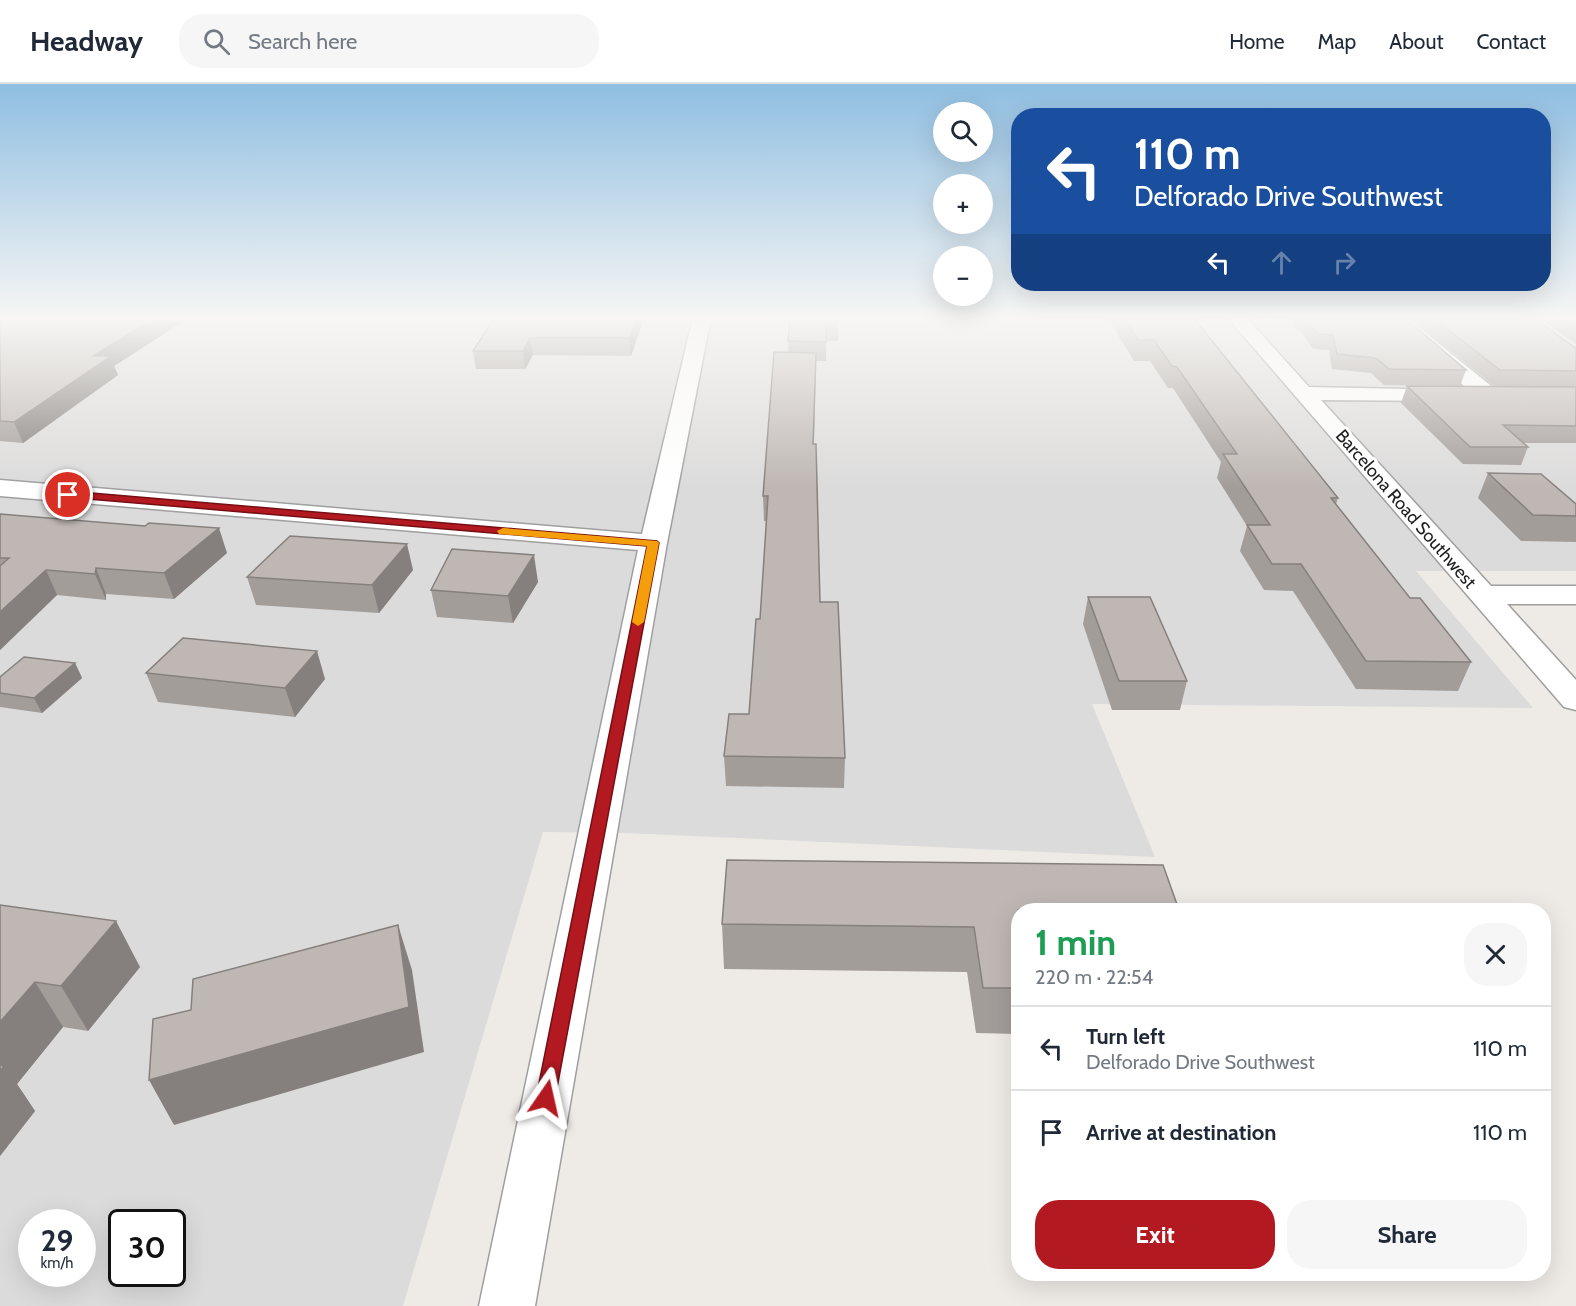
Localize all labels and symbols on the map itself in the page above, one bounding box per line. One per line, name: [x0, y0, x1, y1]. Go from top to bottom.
street label: Barcelona Road Southwest: [1331, 425, 1481, 593]
pin: [42, 469, 93, 520]
position arrow: [514, 1066, 578, 1130]
speed limit sign: 30: [108, 1209, 186, 1287]

